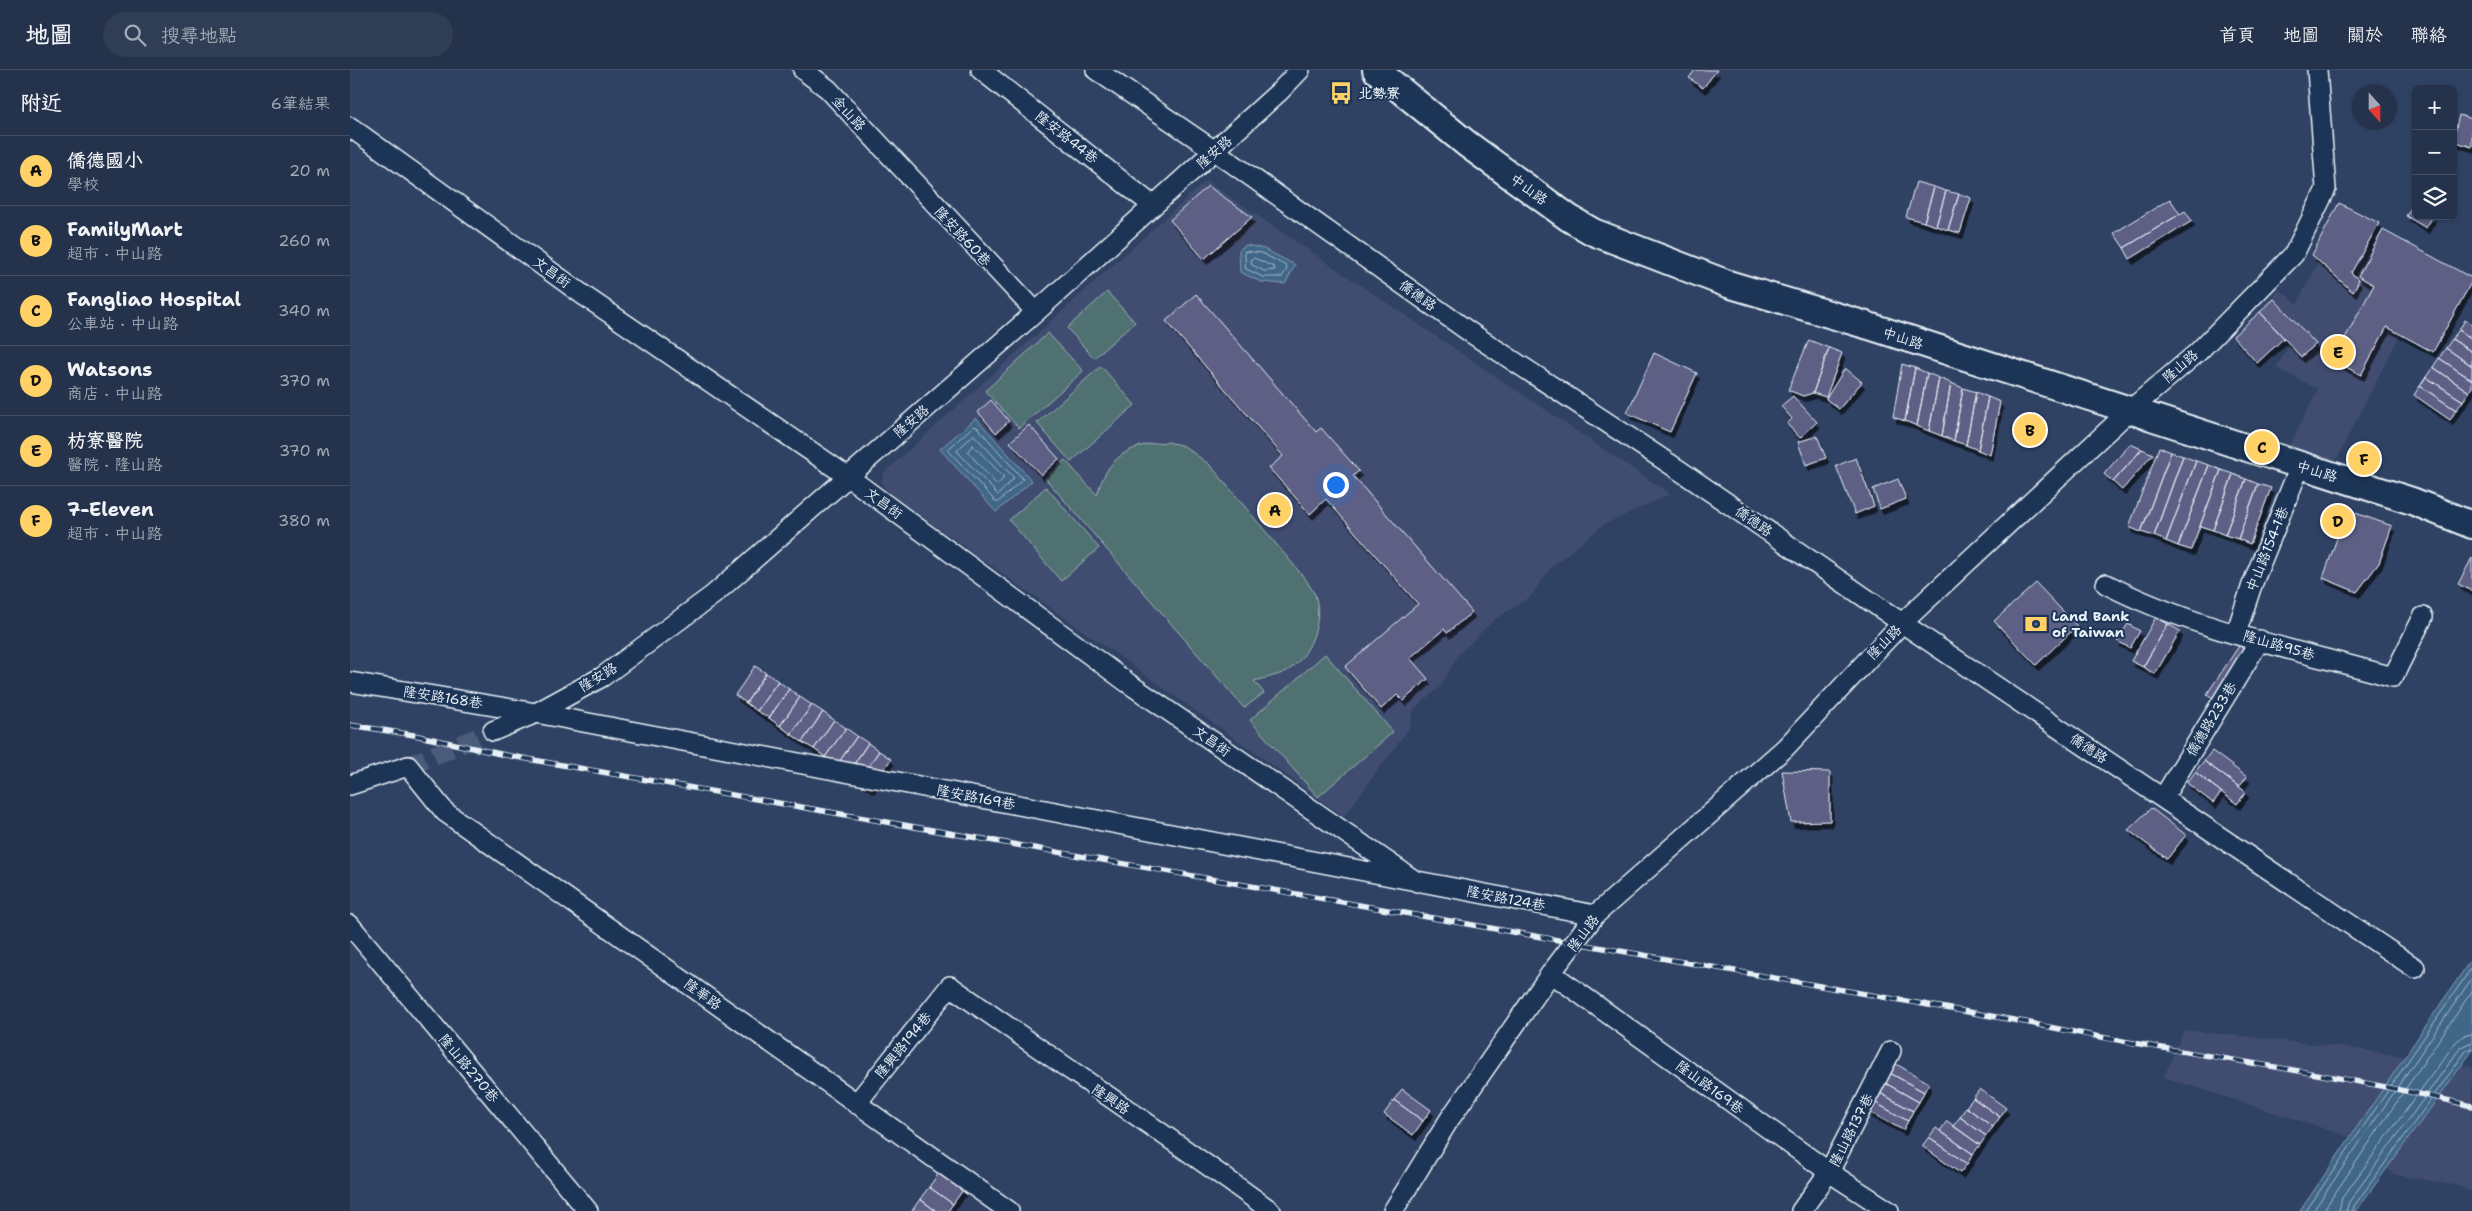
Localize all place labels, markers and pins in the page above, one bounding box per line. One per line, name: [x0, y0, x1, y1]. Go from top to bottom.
bus stop icon: 北勢寮: [1328, 80, 1354, 106]
place label: 北勢寮: [1358, 84, 1400, 102]
pin: E: [2322, 333, 2354, 371]
pin: B: [2014, 411, 2046, 449]
pin: C: [2246, 428, 2278, 466]
pin: F: [2348, 440, 2380, 478]
pin: A: [1259, 491, 1291, 529]
pin: D: [2322, 502, 2354, 540]
place label: Land Bank of Taiwan: [2052, 607, 2129, 641]
bank icon: Land Bank of Taiwan: [2023, 611, 2049, 637]

